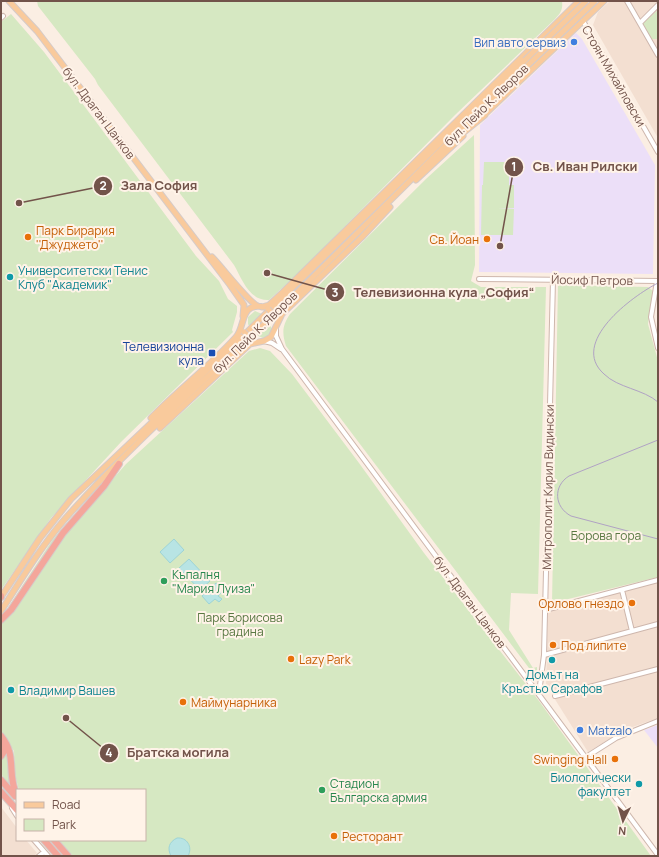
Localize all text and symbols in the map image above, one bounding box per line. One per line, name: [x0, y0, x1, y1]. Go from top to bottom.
street label: Стоян Михайловски: [578, 22, 650, 130]
place label: Вип авто сервиз: [474, 34, 566, 51]
marker: Вип авто сервиз: [569, 37, 579, 47]
street label: бул. Пейо К. Яворов: [440, 60, 532, 150]
street label: бул. Драган Цанков: [59, 64, 140, 163]
callout: Св. Иван Рилски: [504, 154, 645, 179]
text: Св. Иван Рилски: [533, 157, 637, 175]
text: 1: [511, 158, 517, 175]
callout: Зала София: [93, 173, 206, 198]
text: Зала София: [121, 176, 197, 194]
text: 2: [99, 177, 107, 194]
place label: Парк Бирария ''Джуджето'': [36, 222, 115, 253]
place label: Св. Йоан: [429, 231, 479, 248]
marker: Парк Бирария ''Джуджето'': [23, 232, 33, 242]
marker: Св. Йоан: [482, 234, 492, 244]
place label: Университетски Тенис Клуб "Академик": [18, 262, 148, 293]
street label: Йосиф Петров: [551, 271, 634, 289]
marker: Университетски Тенис Клуб "Академик": [5, 272, 15, 282]
callout: Телевизионна кула „София“: [325, 280, 542, 305]
text: Телевизионна кула „София“: [354, 283, 534, 301]
text: 3: [332, 284, 339, 301]
street label: бул. Пейо К. Яворов: [209, 287, 301, 377]
place label: Телевизионна кула: [123, 338, 204, 369]
marker: Телевизионна кула: [207, 348, 217, 358]
street label: Митрополит Кирил Видински: [538, 404, 558, 570]
park label: Борова гора: [571, 527, 641, 544]
street label: бул. Драган Цанков: [430, 553, 511, 652]
place label: Къпалня "Мария Луиза": [172, 566, 255, 597]
marker: Къпалня "Мария Луиза": [159, 576, 169, 586]
place label: Орлово гнездо: [538, 595, 624, 612]
marker: Орлово гнездо: [627, 598, 637, 608]
park label: Парк Борисова градина: [197, 609, 283, 640]
place label: Под липите: [561, 637, 626, 654]
marker: Под липите: [548, 640, 558, 650]
place label: Lazy Park: [299, 651, 352, 668]
marker: Lazy Park: [286, 654, 296, 664]
marker: Домът на Кръстьо Сарафов: [547, 655, 557, 665]
place label: Домът на Кръстьо Сарафов: [502, 666, 603, 697]
place label: Владимир Вашев: [19, 682, 116, 699]
marker: Владимир Вашев: [6, 685, 16, 695]
place label: Маймунарника: [191, 694, 277, 711]
marker: Маймунарника: [178, 697, 188, 707]
place label: Matzalo: [588, 722, 632, 739]
marker: Matzalo: [575, 725, 585, 735]
callout: Братска могила: [99, 740, 237, 765]
text: Братска могила: [127, 743, 229, 761]
text: 4: [105, 744, 113, 761]
place label: Swinging Hall: [533, 751, 607, 768]
marker: Swinging Hall: [610, 754, 620, 764]
place label: Биологически факултет: [550, 769, 631, 800]
place label: Стадион Българска армия: [330, 775, 427, 806]
marker: Биологически факултет: [634, 779, 644, 789]
marker: Стадион Българска армия: [317, 785, 327, 795]
legend: [16, 789, 146, 841]
text: Road: [52, 796, 80, 813]
north arrow: [603, 801, 643, 841]
text: Park: [52, 816, 77, 833]
text: N: [617, 824, 627, 839]
place label: Ресторант: [342, 828, 403, 845]
marker: Ресторант: [329, 831, 339, 841]

